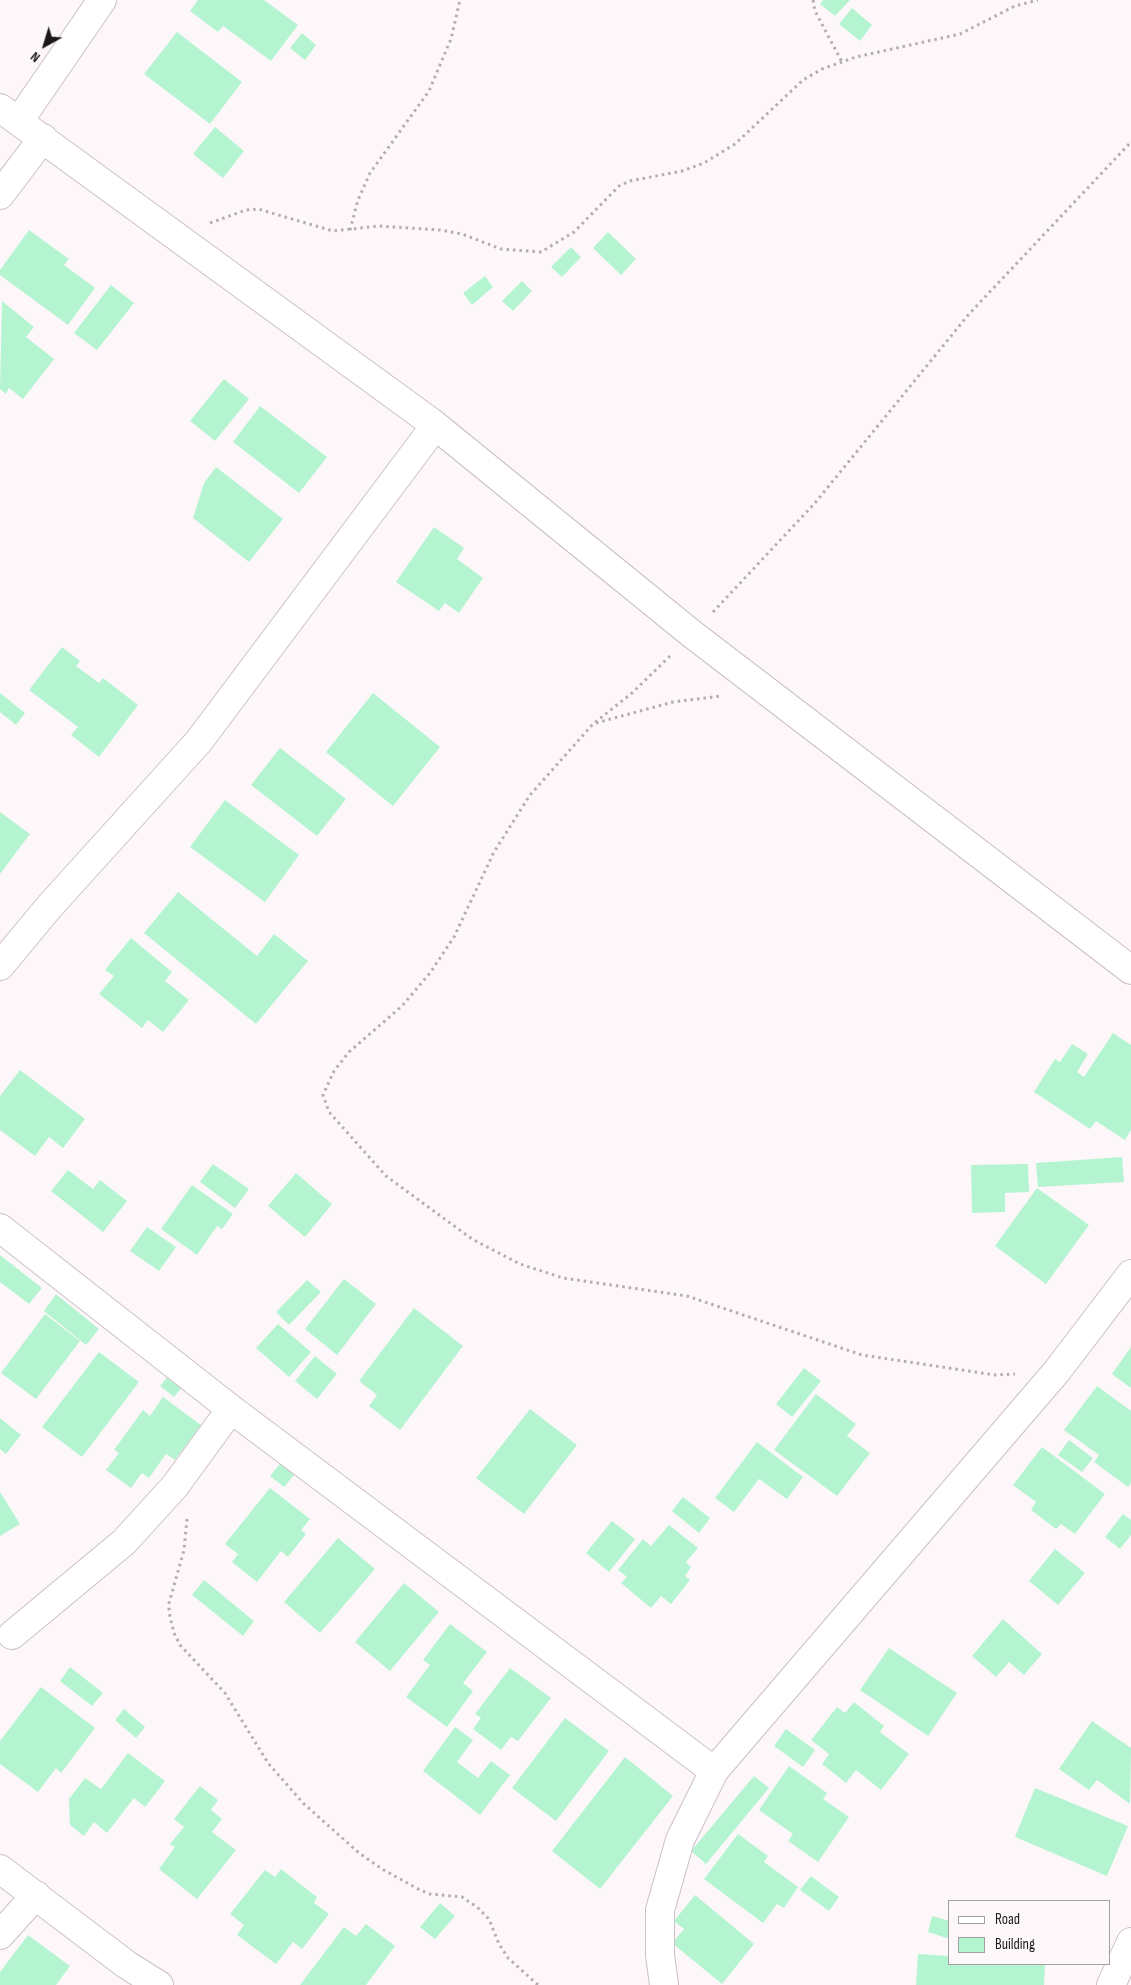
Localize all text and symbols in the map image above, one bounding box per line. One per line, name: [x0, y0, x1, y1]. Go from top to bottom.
north arrow: [20, 20, 70, 70]
text: N: [27, 48, 44, 66]
legend: [948, 1900, 1111, 1965]
text: Road: [995, 1910, 1020, 1929]
text: Building: [995, 1935, 1035, 1954]

